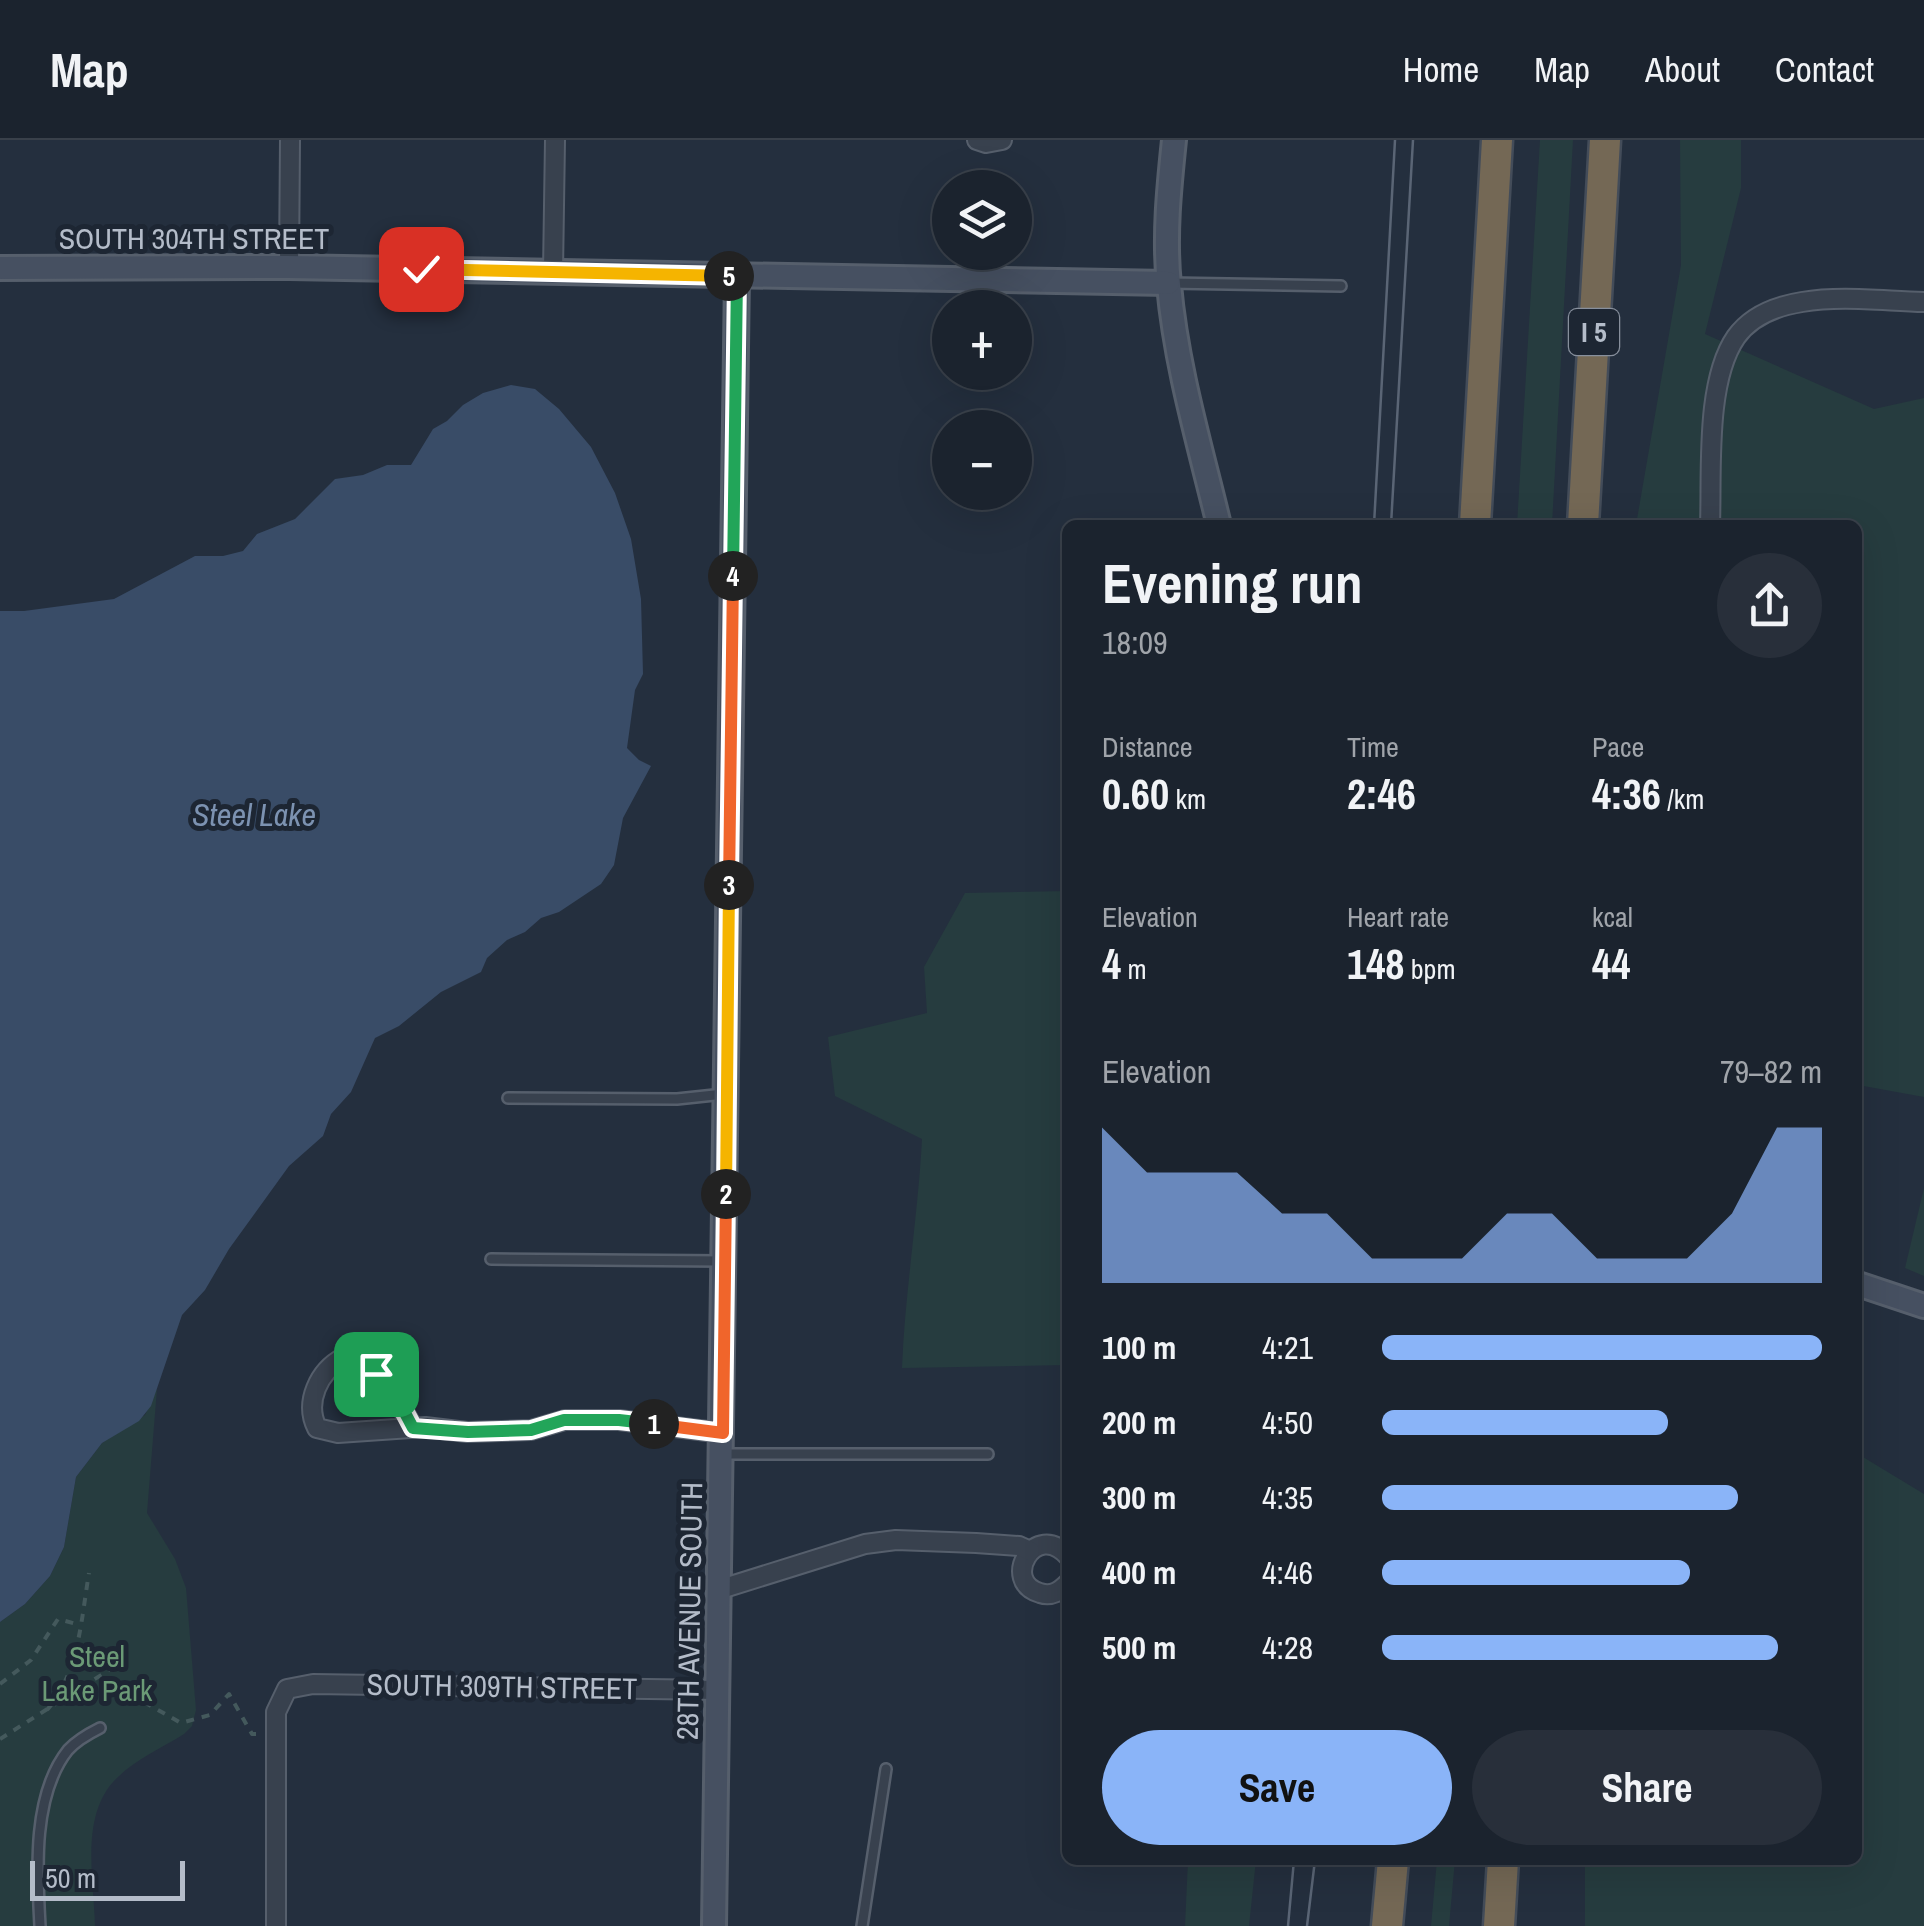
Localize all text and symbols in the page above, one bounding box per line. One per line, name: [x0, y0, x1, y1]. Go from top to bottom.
text: Map: [50, 37, 129, 102]
text: Home: [1403, 46, 1479, 93]
text: Map: [1534, 46, 1590, 93]
text: About: [1645, 46, 1720, 93]
text: Contact: [1775, 46, 1874, 93]
map controls: [932, 170, 1032, 510]
button: layers: [932, 170, 1032, 270]
street label: SOUTH 304TH STREET: [59, 218, 329, 258]
pin: [379, 227, 464, 312]
icon: check: [394, 242, 449, 297]
pin: 5: [704, 251, 754, 301]
text: 5: [723, 257, 735, 295]
button: +: [932, 290, 1032, 390]
road number: I 5: [1569, 309, 1619, 355]
button: −: [932, 410, 1032, 510]
text: Evening run: [1102, 546, 1363, 620]
pin: 4: [708, 551, 758, 601]
button: share: [1717, 553, 1822, 658]
text: 4: [727, 557, 739, 595]
text: 18:09: [1102, 621, 1168, 664]
text: Distance: [1102, 728, 1193, 766]
text: Time: [1347, 728, 1399, 766]
text: Pace: [1592, 728, 1644, 766]
text: 0.60: [1102, 766, 1169, 822]
text: 2:46: [1347, 766, 1416, 822]
text: 4:36: [1592, 766, 1661, 822]
text: km: [1169, 780, 1206, 818]
text: /km: [1661, 780, 1704, 818]
water label: Steel Lake: [192, 793, 316, 836]
pin: 3: [704, 860, 754, 910]
text: 3: [723, 866, 735, 904]
text: Elevation: [1102, 898, 1198, 936]
text: Heart rate: [1347, 898, 1449, 936]
text: kcal: [1592, 898, 1633, 936]
text: 4: [1102, 936, 1121, 992]
text: 148: [1347, 936, 1404, 992]
text: 44: [1592, 936, 1630, 992]
text: m: [1121, 950, 1147, 988]
text: bpm: [1404, 950, 1456, 988]
text: Elevation: [1102, 1050, 1211, 1093]
text: 79–82 m: [1720, 1050, 1822, 1093]
pin: 2: [701, 1169, 751, 1219]
text: 2: [720, 1175, 732, 1213]
text: 100 m: [1102, 1326, 1176, 1369]
text: 4:21: [1262, 1326, 1313, 1369]
pin: [334, 1332, 419, 1417]
icon: arrive: [349, 1347, 404, 1402]
pin: 1: [629, 1399, 679, 1449]
text: 200 m: [1102, 1401, 1176, 1444]
text: 4:50: [1262, 1401, 1313, 1444]
text: 1: [648, 1405, 660, 1443]
text: 300 m: [1102, 1476, 1176, 1519]
text: 4:35: [1262, 1476, 1313, 1519]
street label: 28TH AVENUE SOUTH: [667, 1482, 711, 1740]
text: 400 m: [1102, 1551, 1176, 1594]
text: 4:46: [1262, 1551, 1313, 1594]
text: 500 m: [1102, 1626, 1176, 1669]
text: 4:28: [1262, 1626, 1313, 1669]
park label: Steel Lake Park: [42, 1636, 153, 1710]
street label: SOUTH 309TH STREET: [366, 1664, 638, 1708]
button: Save: [1102, 1730, 1452, 1845]
button: Share: [1472, 1730, 1822, 1845]
scale bar: [30, 1856, 185, 1900]
text: 50 m: [45, 1859, 96, 1897]

